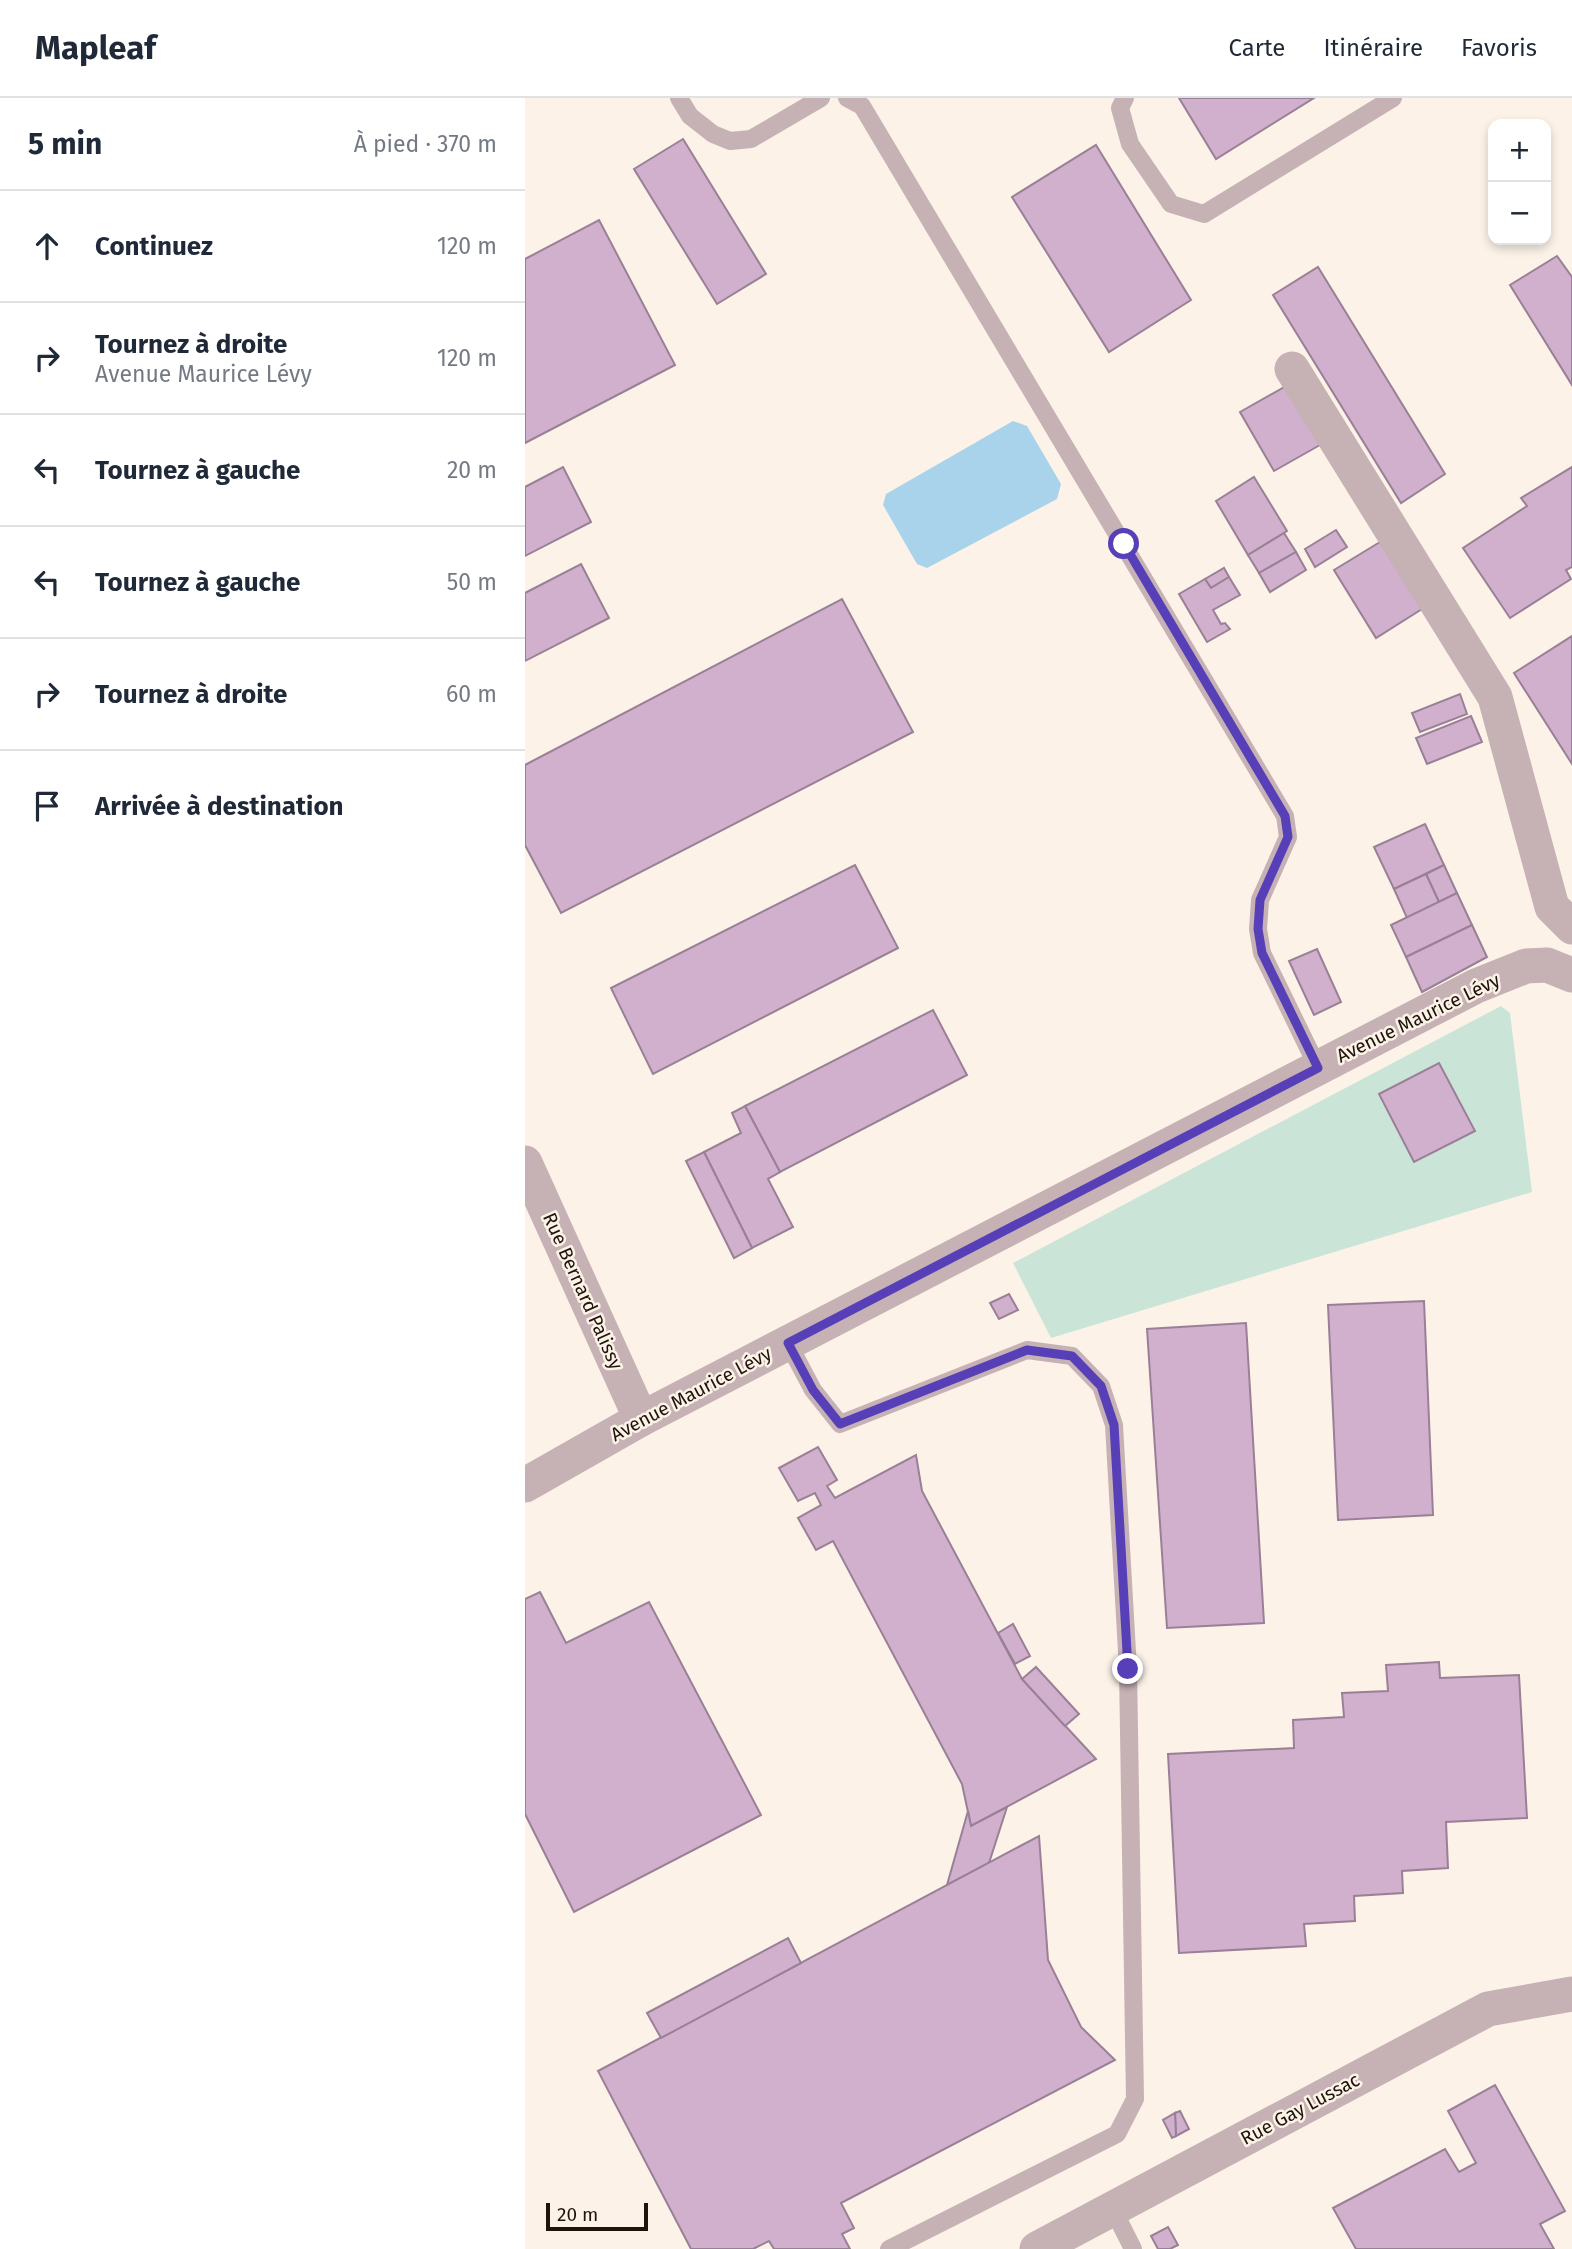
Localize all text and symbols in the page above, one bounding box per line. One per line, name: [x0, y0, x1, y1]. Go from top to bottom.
text: Mapleaf: [35, 28, 156, 68]
text: Carte: [1229, 34, 1285, 62]
text: Itinéraire: [1323, 34, 1423, 62]
text: Favoris: [1461, 34, 1537, 62]
map controls: [1488, 119, 1551, 245]
button: +: [1488, 119, 1551, 182]
text: 5 min: [28, 126, 102, 162]
text: À pied · 370 m: [354, 130, 497, 158]
button: −: [1488, 182, 1551, 245]
icon: ahead: [28, 227, 66, 265]
text: Continuez: [95, 231, 213, 262]
text: 120 m: [437, 232, 497, 260]
text: Tournez à droite: [95, 329, 287, 360]
icon: right: [28, 339, 66, 377]
text: 120 m: [437, 344, 497, 372]
text: Avenue Maurice Lévy: [95, 360, 312, 388]
icon: left: [28, 451, 66, 489]
text: Tournez à gauche: [95, 455, 300, 486]
text: 20 m: [447, 456, 497, 484]
route start: [1108, 528, 1139, 559]
icon: left: [28, 563, 66, 601]
text: Tournez à gauche: [95, 567, 300, 598]
text: 50 m: [447, 568, 497, 596]
icon: right: [28, 675, 66, 713]
text: Tournez à droite: [95, 679, 287, 710]
text: 60 m: [446, 680, 497, 708]
icon: arrive: [28, 787, 66, 825]
text: Arrivée à destination: [95, 791, 344, 822]
street label: Avenue Maurice Lévy: [1333, 968, 1504, 1068]
street label: Rue Bernard Palissy: [538, 1209, 628, 1374]
street label: Avenue Maurice Lévy: [607, 1342, 776, 1446]
route end: [1112, 1653, 1143, 1684]
street label: Rue Gay Lussac: [1237, 2068, 1363, 2150]
scale bar: [546, 2200, 647, 2232]
text: 20 m: [557, 2203, 598, 2226]

